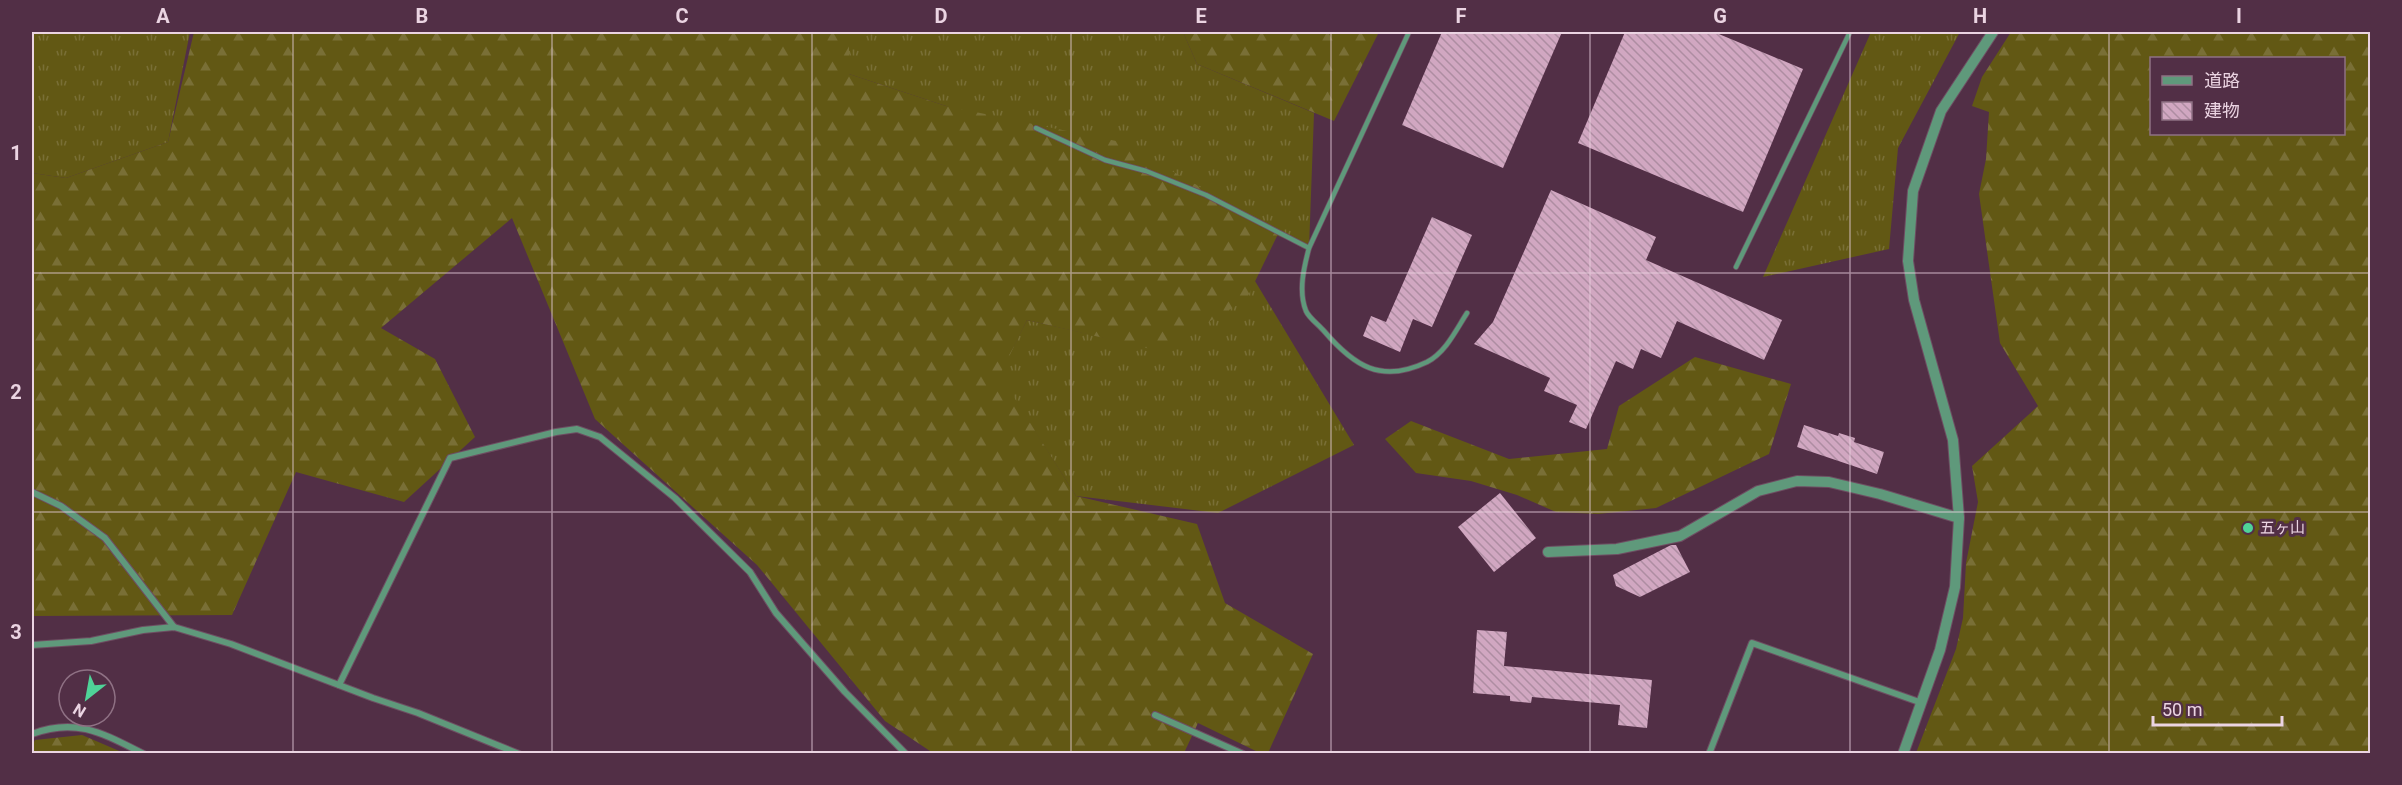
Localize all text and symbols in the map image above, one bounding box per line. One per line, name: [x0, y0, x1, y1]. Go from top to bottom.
text: A: [156, 4, 170, 28]
text: B: [416, 4, 428, 28]
text: C: [675, 4, 689, 28]
text: D: [935, 4, 948, 28]
text: E: [1195, 4, 1207, 28]
text: F: [1456, 4, 1467, 28]
text: G: [1713, 4, 1727, 28]
text: H: [1973, 4, 1987, 28]
text: I: [2236, 4, 2242, 28]
legend: [2150, 57, 2345, 135]
text: 道路: [2204, 70, 2240, 91]
text: 建物: [2204, 100, 2240, 121]
text: 1: [10, 141, 22, 165]
text: 2: [10, 380, 22, 404]
place label: 五ヶ山: [2260, 519, 2305, 537]
marker: 五ヶ山: [2241, 521, 2255, 535]
text: 3: [10, 620, 22, 644]
north arrow: [57, 668, 117, 728]
scale bar: [2153, 689, 2282, 727]
text: N: [70, 699, 89, 721]
text: 50 m: [2162, 699, 2202, 720]

